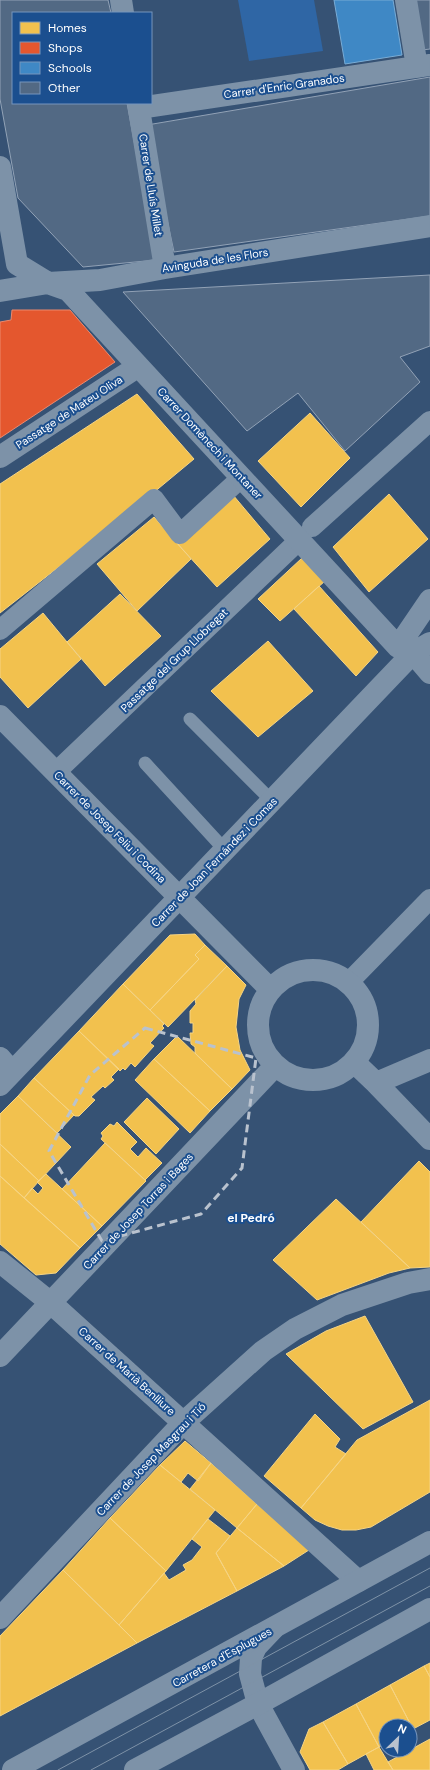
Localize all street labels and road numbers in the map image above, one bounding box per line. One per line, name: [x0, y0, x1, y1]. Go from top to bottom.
street label: Carrer d'Enric Granados: [223, 71, 345, 101]
street label: Carrer de Lluís Millet: [136, 133, 166, 237]
street label: Avinguda de les Flors: [161, 245, 269, 275]
street label: Passatge de Mateu Oliva: [13, 372, 125, 452]
street label: Carrer Domènech i Montaner: [154, 384, 266, 502]
street label: Passatge del Grup Llobregat: [118, 605, 230, 715]
street label: Carrer de Josep Feliu i Codina: [51, 768, 169, 886]
street label: Carrer de Joan Fernández i Comas: [148, 794, 280, 930]
street label: Carrer de Josep Torras i Bages: [80, 1150, 196, 1272]
street label: Carrer de Marià Benlliure: [76, 1324, 178, 1418]
street label: Carrer de Josep Masgrau i Tió: [93, 1400, 209, 1518]
street label: Carretera d'Esplugues: [170, 1624, 274, 1690]

